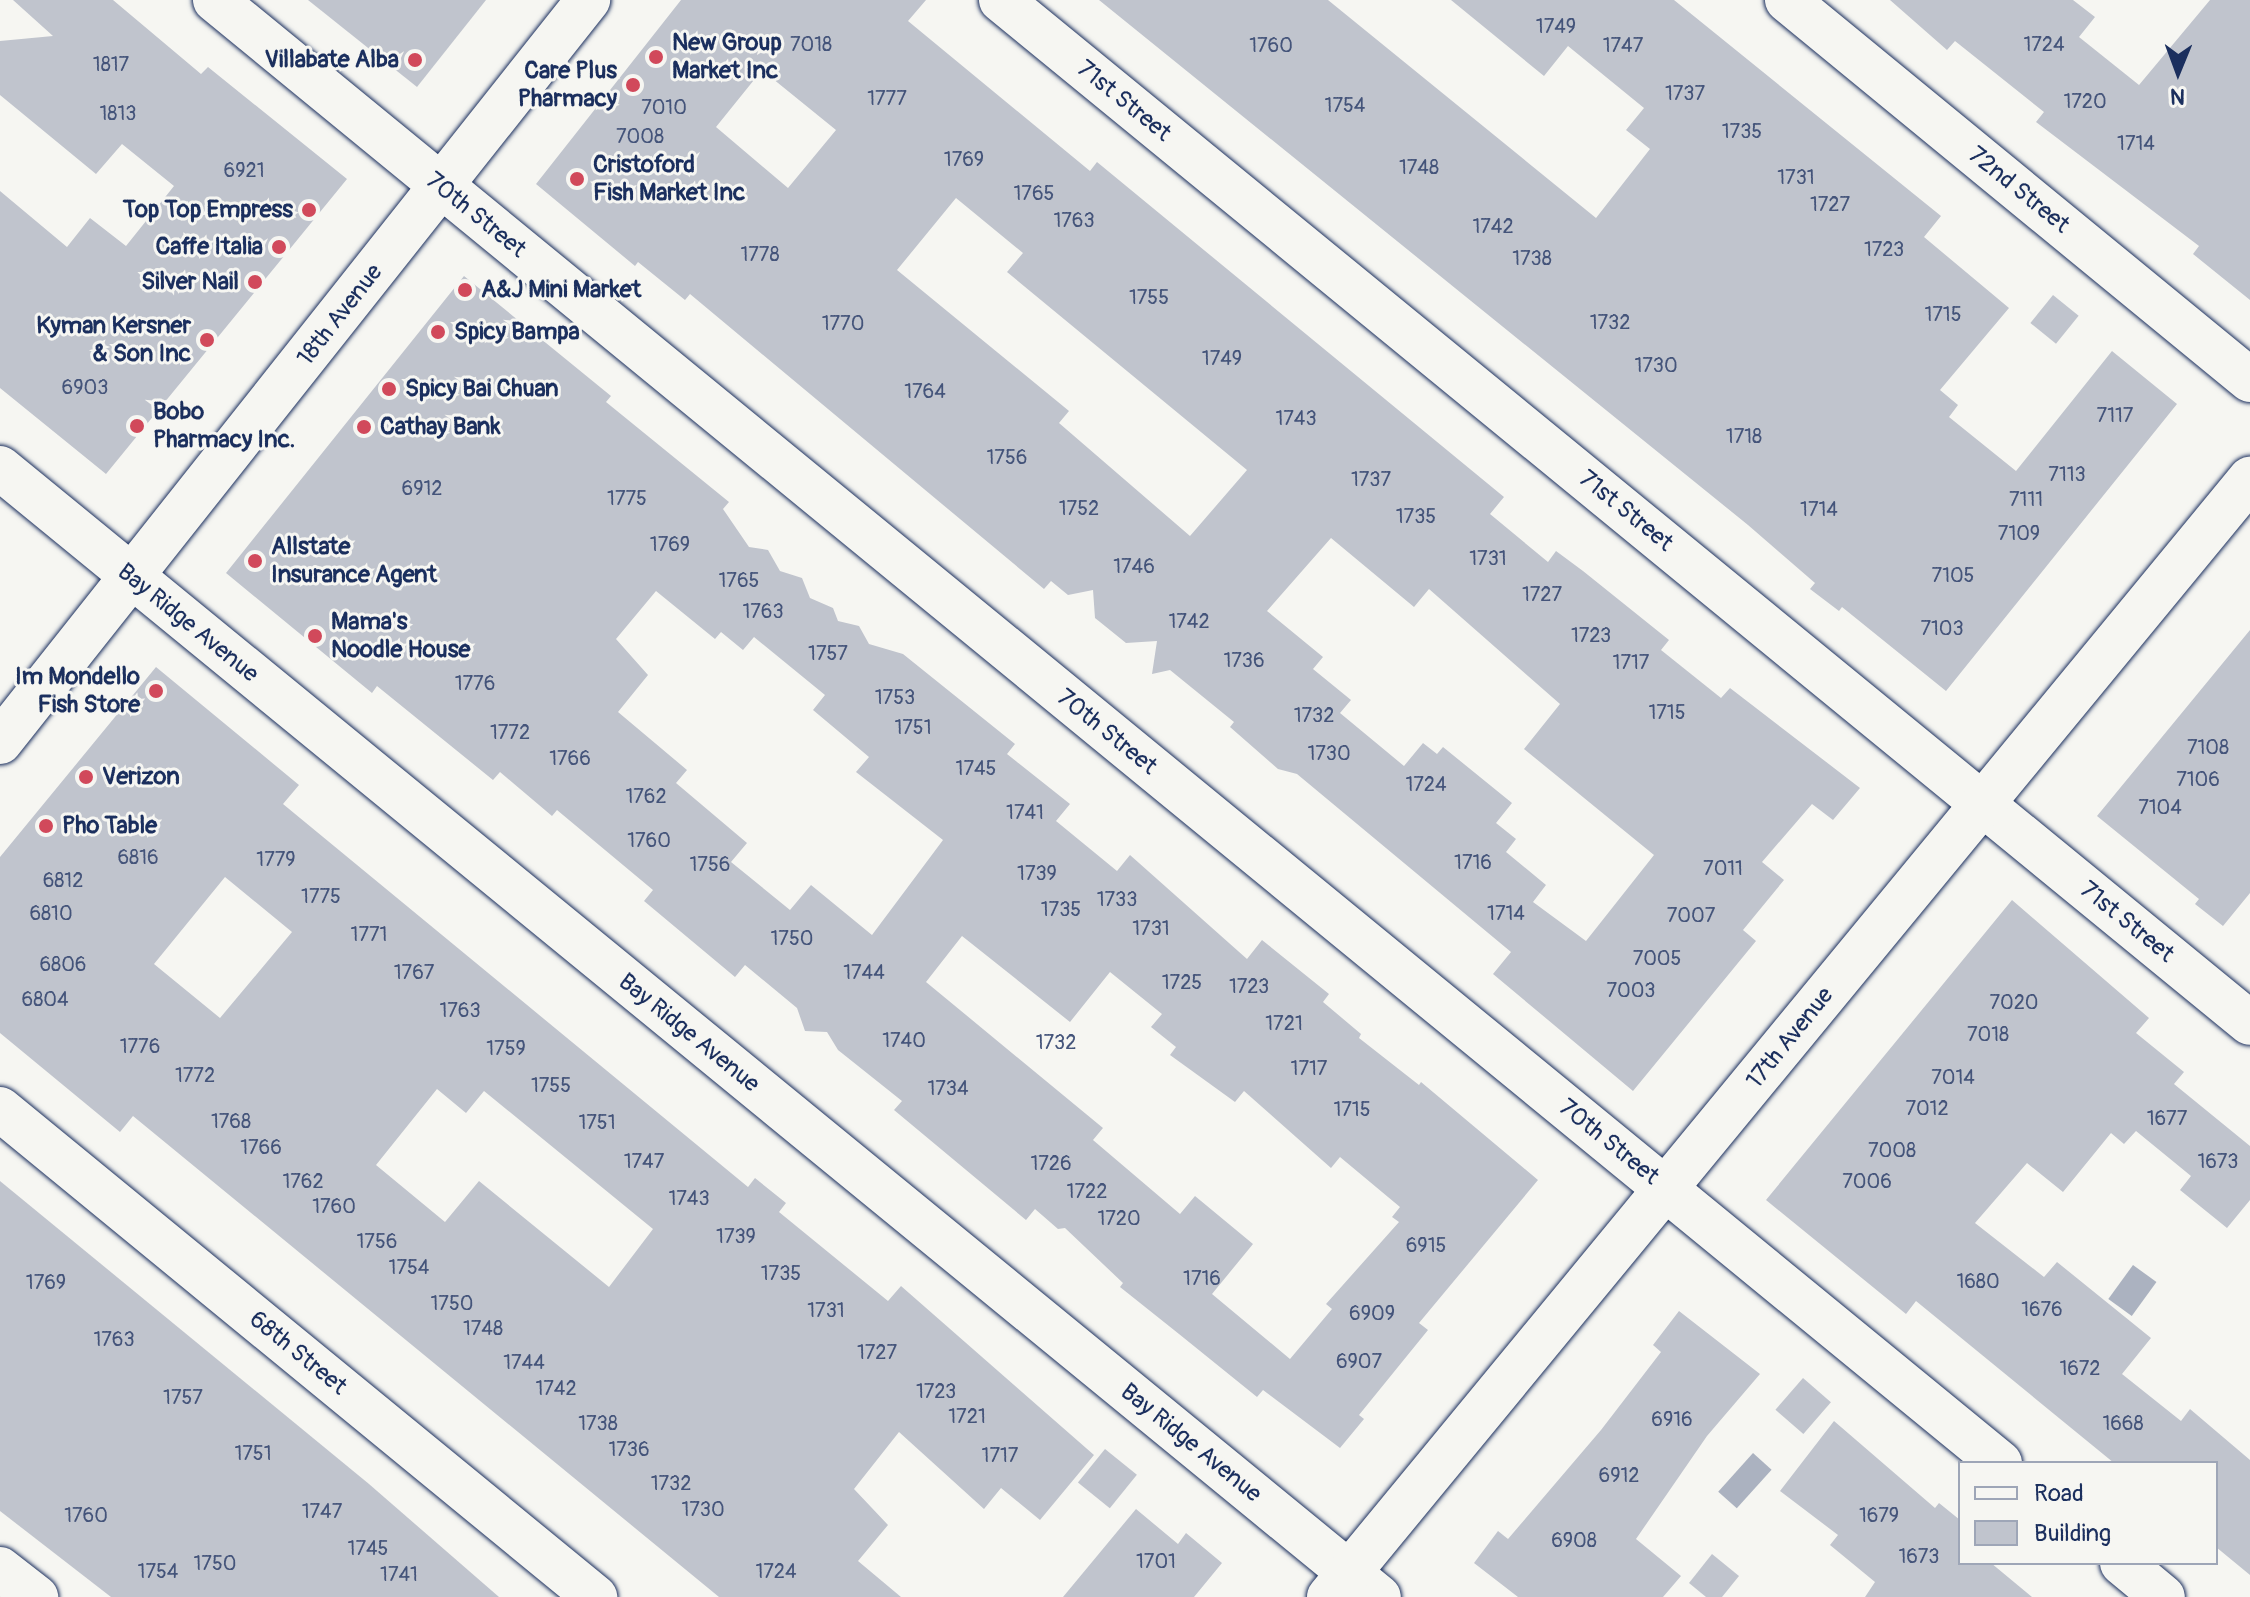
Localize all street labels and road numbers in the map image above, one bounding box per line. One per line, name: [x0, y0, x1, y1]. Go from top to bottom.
street label: 71st Street: [1071, 54, 1177, 148]
street label: 72nd Street: [1963, 140, 2075, 240]
street label: 70th Street: [420, 166, 532, 264]
street label: 18th Avenue: [291, 258, 389, 372]
street label: 71st Street: [1573, 464, 1679, 558]
street label: Bay Ridge Avenue: [112, 557, 264, 689]
street label: 70th Street: [1051, 683, 1163, 781]
street label: 71st Street: [2074, 875, 2180, 969]
street label: Bay Ridge Avenue: [613, 967, 765, 1099]
street label: 17th Avenue: [1740, 982, 1840, 1094]
street label: 70th Street: [1553, 1093, 1665, 1191]
street label: 68th Street: [243, 1305, 353, 1401]
street label: Bay Ridge Avenue: [1115, 1377, 1267, 1509]

